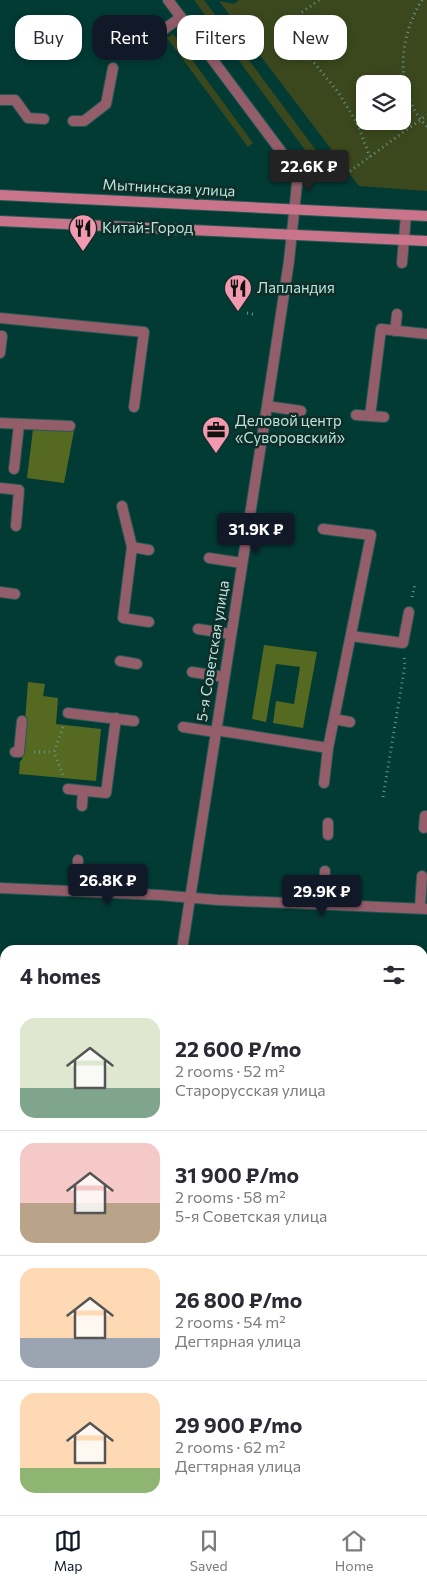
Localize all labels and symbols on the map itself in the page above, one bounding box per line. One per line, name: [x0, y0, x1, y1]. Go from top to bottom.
pin: 22.6K ₽: [263, 150, 355, 192]
street label: Мытнинская улица: [102, 175, 236, 199]
restaurant icon: Китай-Город: [68, 213, 98, 252]
place label: Китай-Город: [102, 218, 193, 236]
restaurant icon: Лапландия: [223, 273, 253, 312]
place label: Лапландия: [257, 278, 335, 296]
place label: Деловой центр «Суворовский»: [235, 411, 346, 446]
office icon: Деловой центр «Суворовский»: [201, 415, 231, 454]
pin: 31.9K ₽: [210, 512, 302, 555]
street label: 5-я Советская улица: [192, 579, 232, 723]
pin: 26.8K ₽: [62, 864, 154, 906]
pin: 29.9K ₽: [276, 874, 368, 917]

